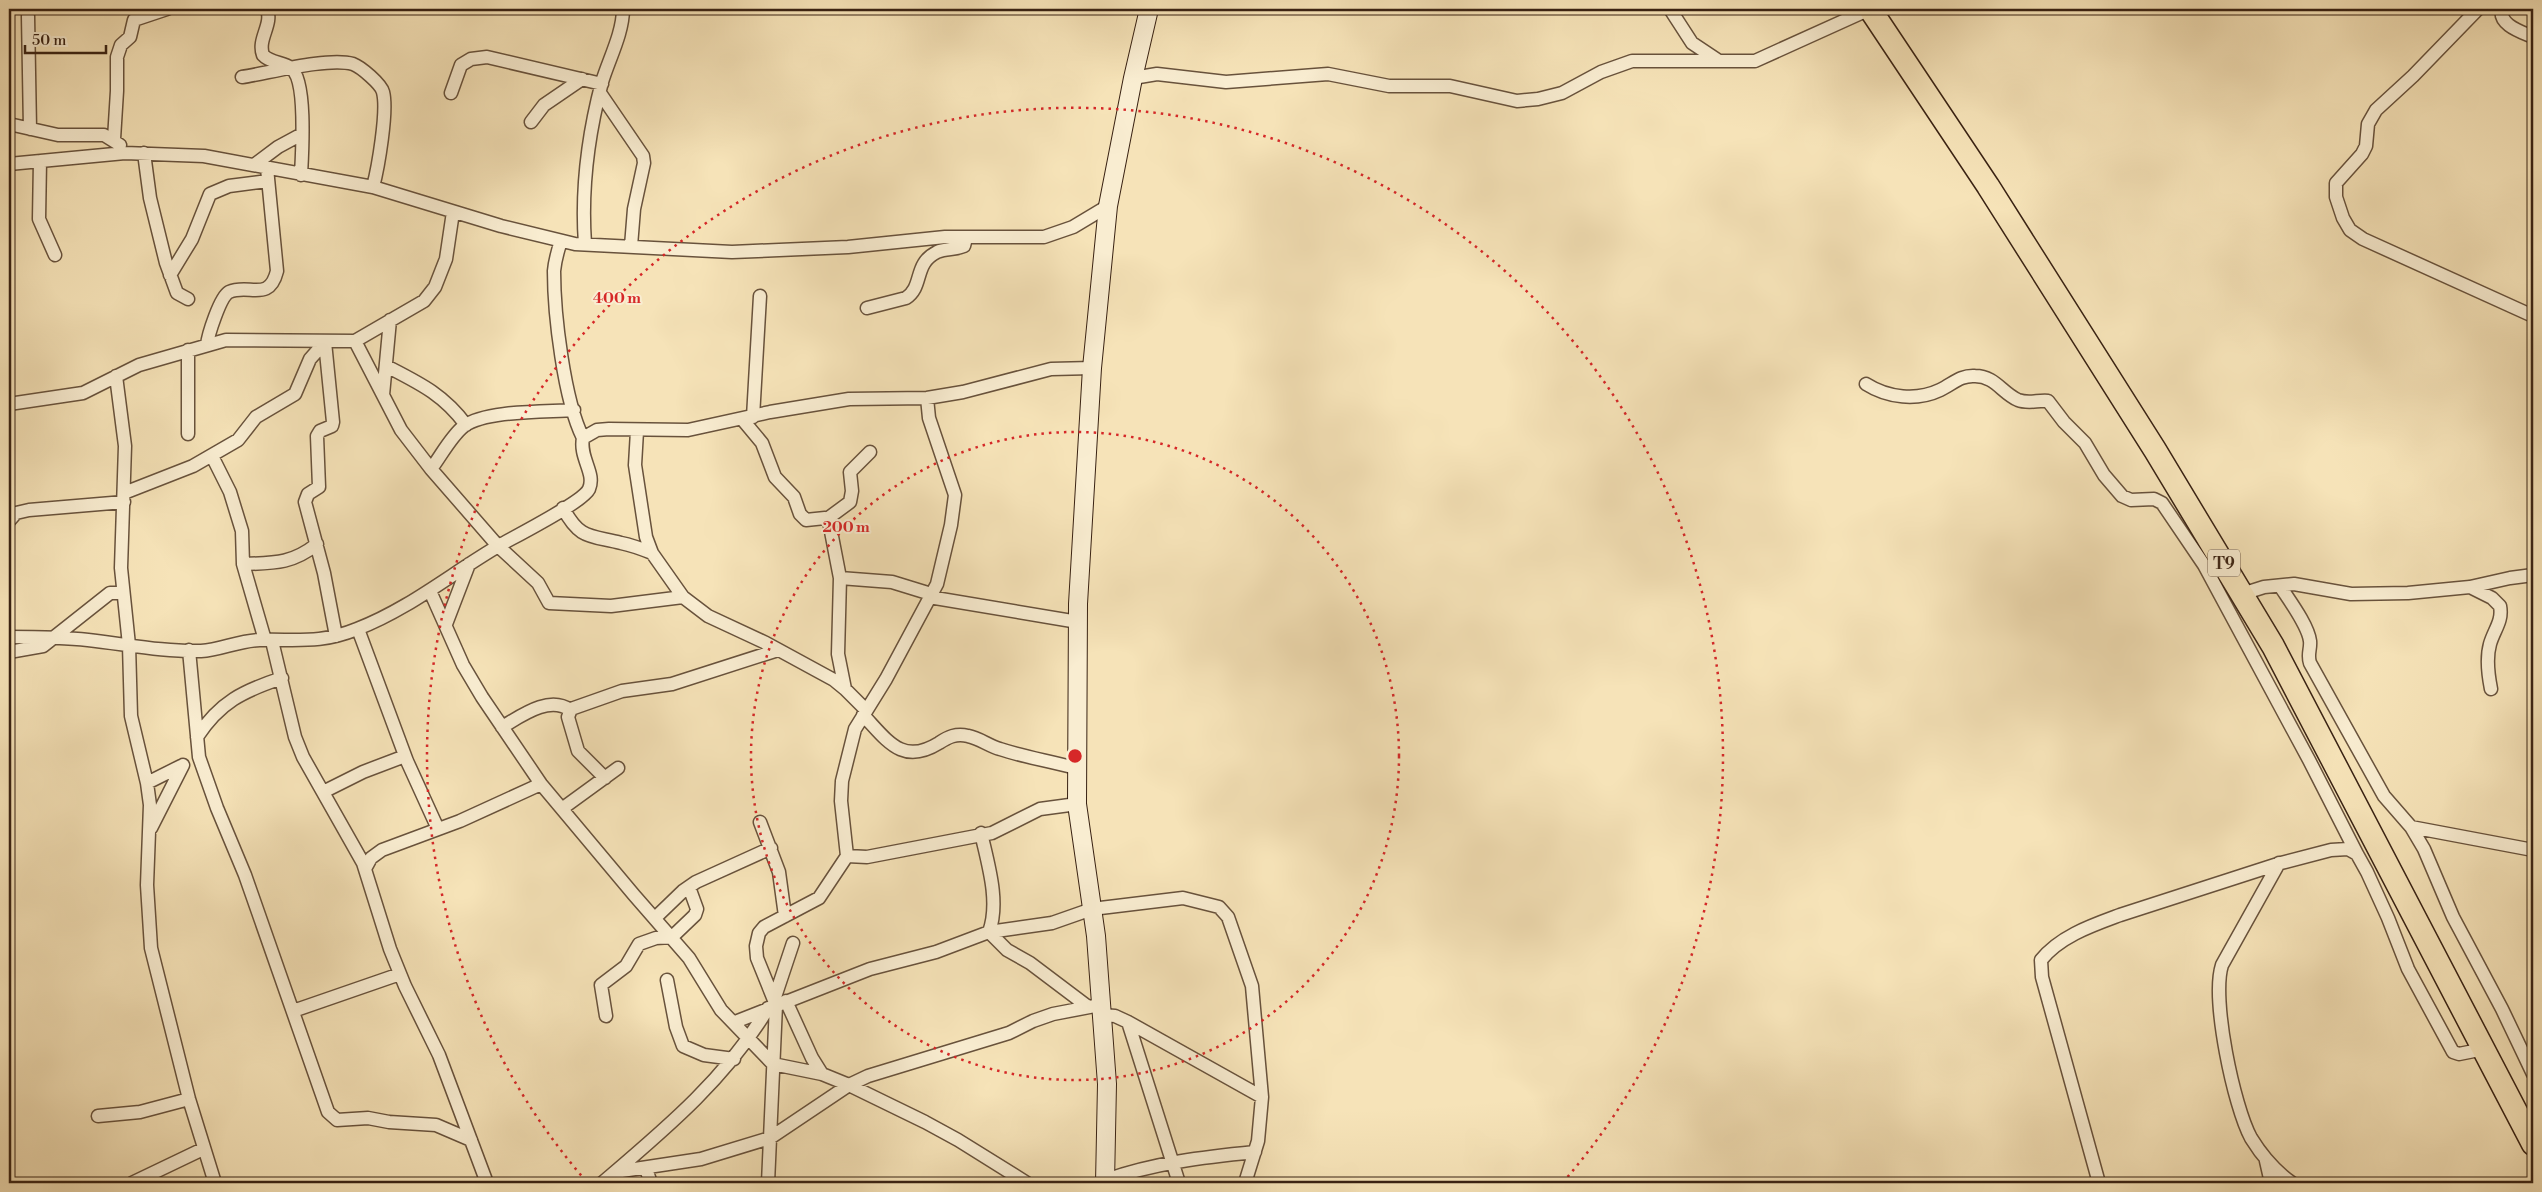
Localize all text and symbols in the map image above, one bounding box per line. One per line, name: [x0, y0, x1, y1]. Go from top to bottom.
scale bar: [25, 22, 106, 54]
text: 50 m: [32, 31, 66, 50]
text: 400 m: [593, 289, 641, 308]
text: 200 m: [822, 518, 870, 537]
road number: T9: [2208, 550, 2240, 576]
centre of rings: [1066, 747, 1084, 765]

